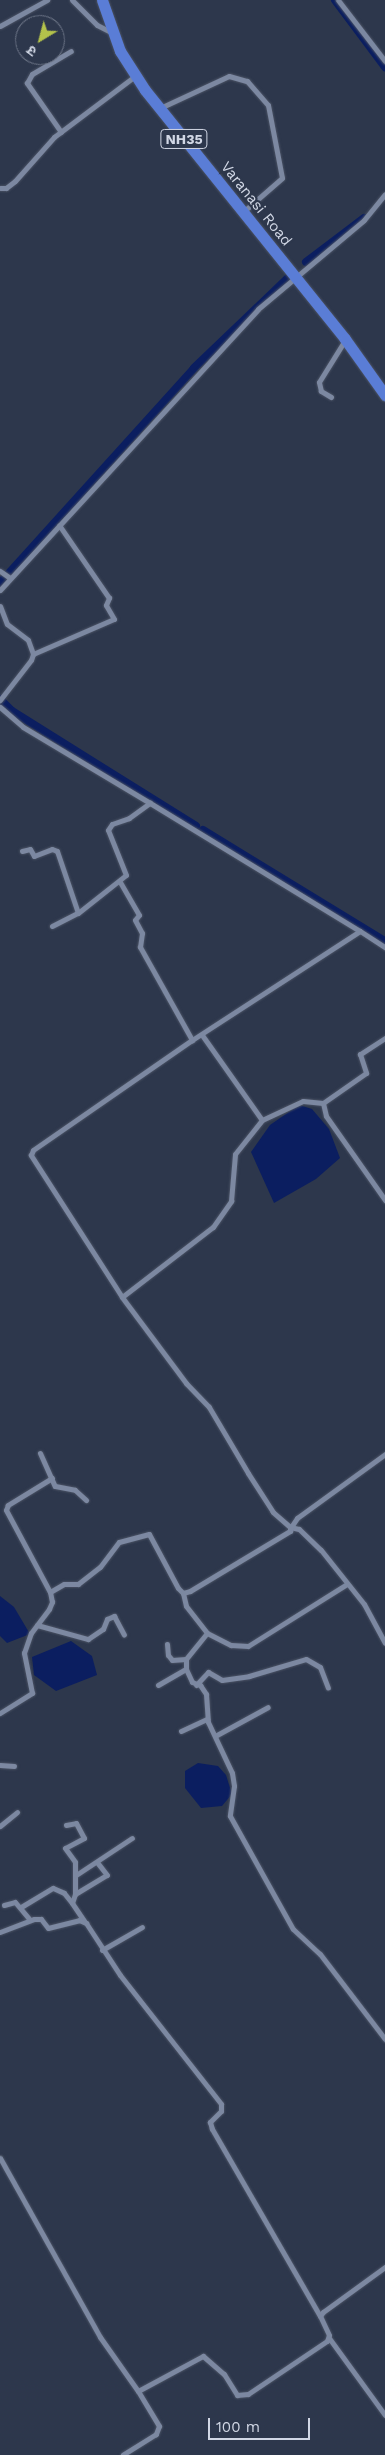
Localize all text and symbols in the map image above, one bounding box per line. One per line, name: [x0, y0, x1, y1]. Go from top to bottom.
north arrow: [15, 15, 65, 65]
text: उ: [23, 42, 40, 60]
road number: NH35: [160, 128, 208, 150]
street label: Varanasi Road: [217, 158, 295, 250]
scale bar: [210, 2408, 312, 2440]
text: 100 m: [216, 2418, 260, 2436]

